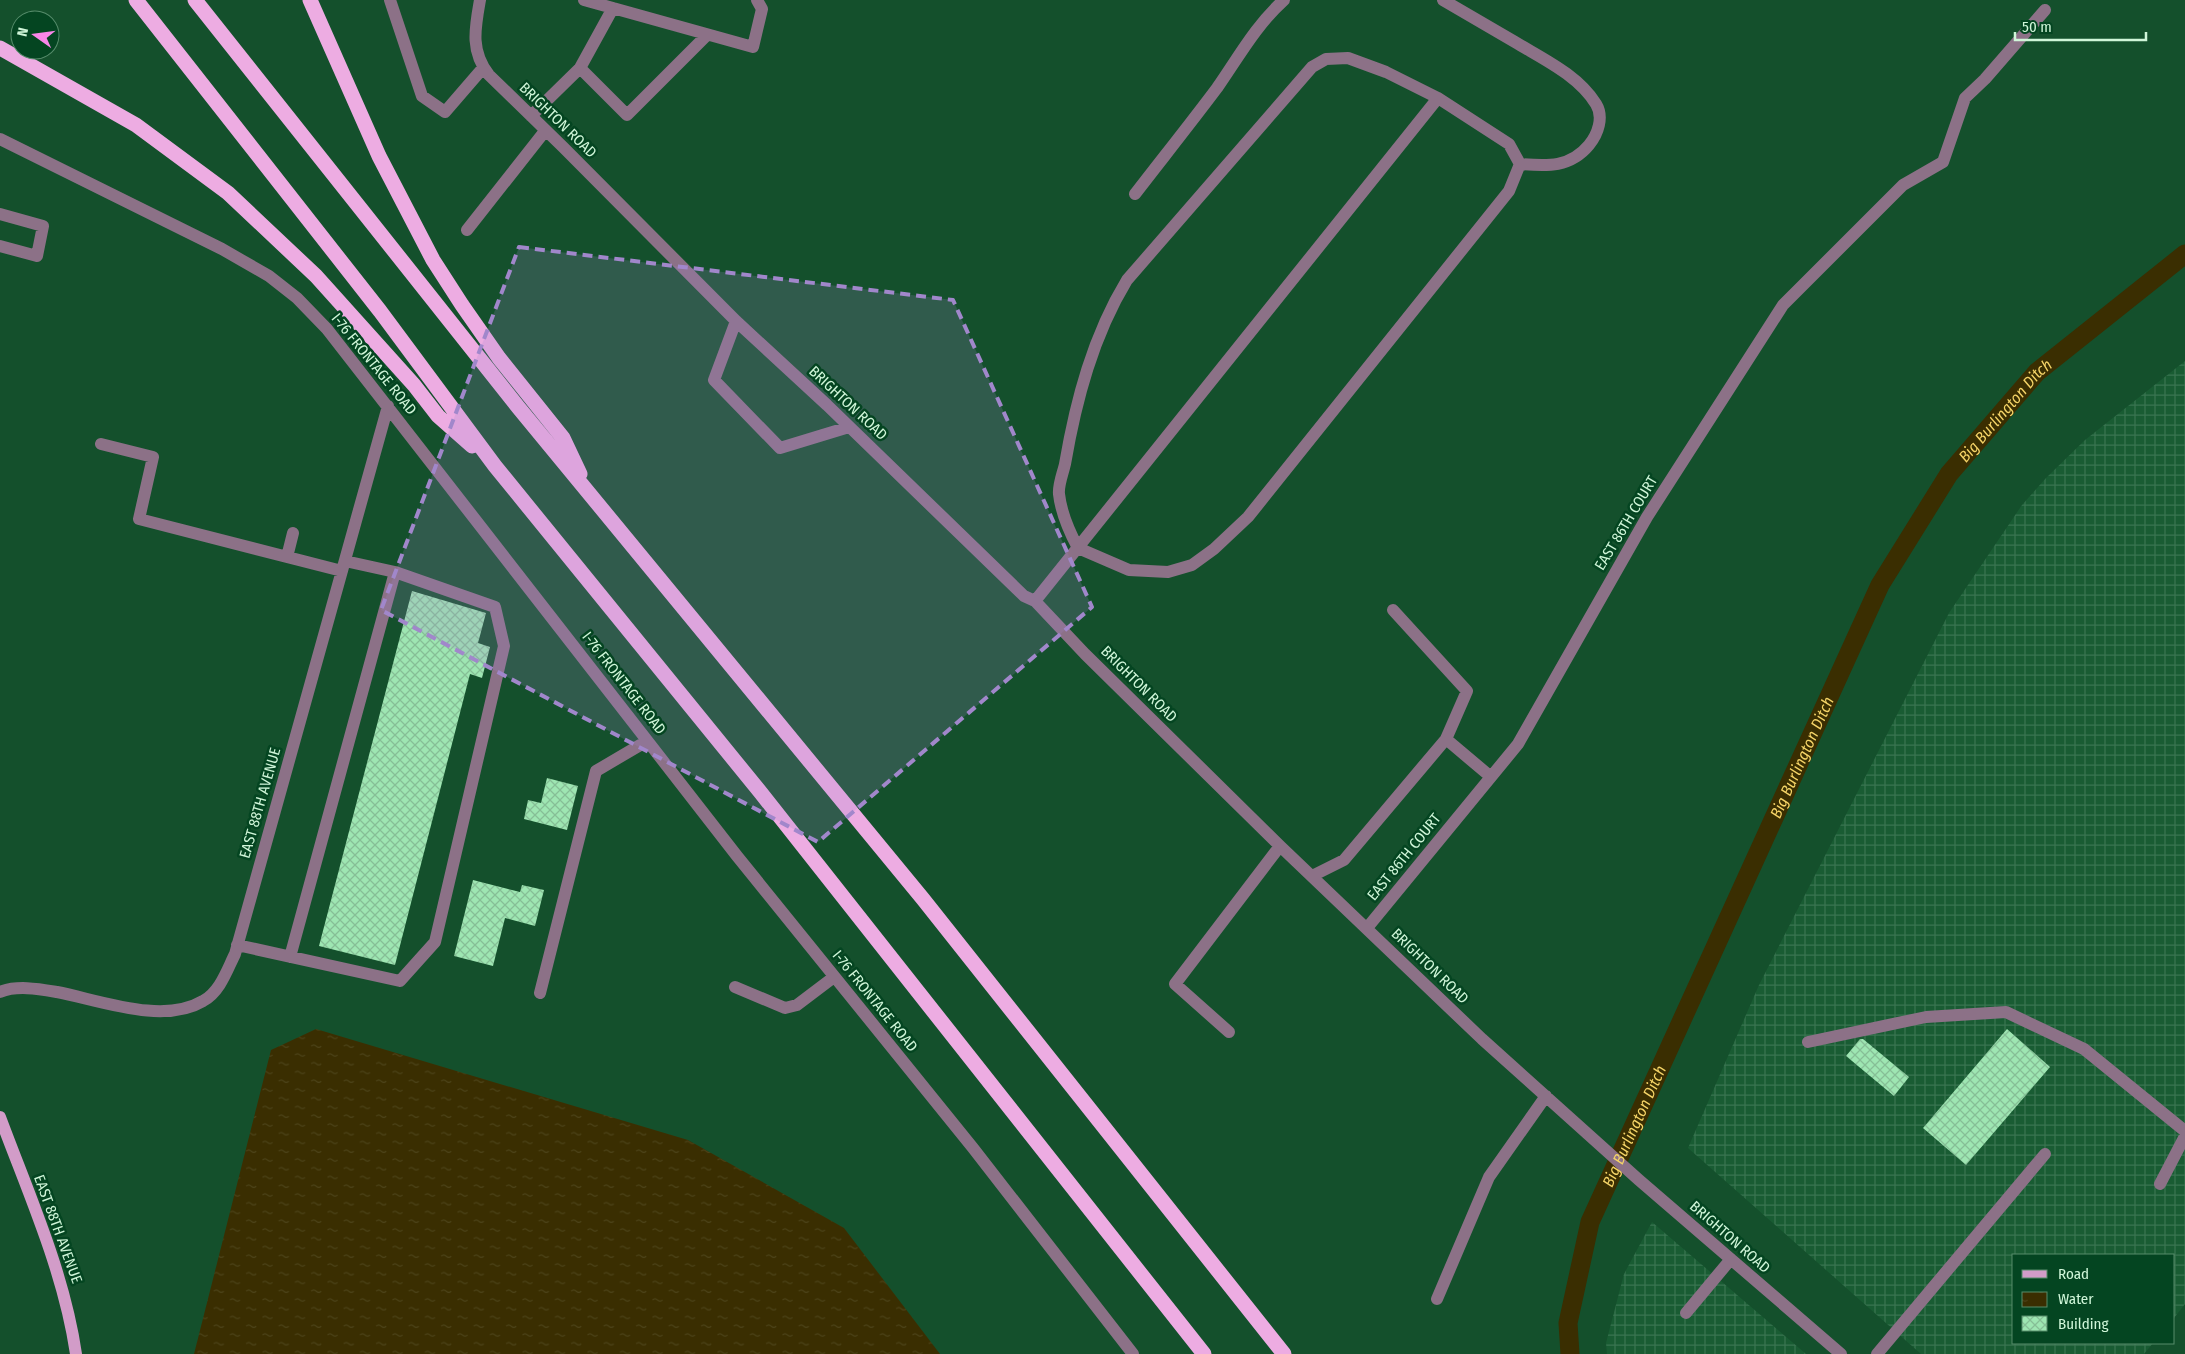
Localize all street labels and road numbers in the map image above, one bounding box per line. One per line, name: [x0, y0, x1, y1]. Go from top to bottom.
street label: BRIGHTON ROAD: [516, 79, 600, 161]
street label: I-76 FRONTAGE ROAD: [328, 310, 420, 418]
street label: BRIGHTON ROAD: [805, 362, 891, 444]
street label: EAST 86TH COURT: [1591, 473, 1661, 573]
street label: I-76 FRONTAGE ROAD: [578, 628, 670, 738]
street label: BRIGHTON ROAD: [1097, 642, 1181, 726]
street label: EAST 88TH AVENUE: [236, 746, 284, 860]
street label: EAST 86TH COURT: [1363, 810, 1445, 904]
street label: BRIGHTON ROAD: [1388, 925, 1472, 1007]
street label: I-76 FRONTAGE ROAD: [829, 947, 921, 1055]
street label: EAST 88TH AVENUE: [30, 1172, 86, 1286]
street label: BRIGHTON ROAD: [1686, 1197, 1774, 1277]

